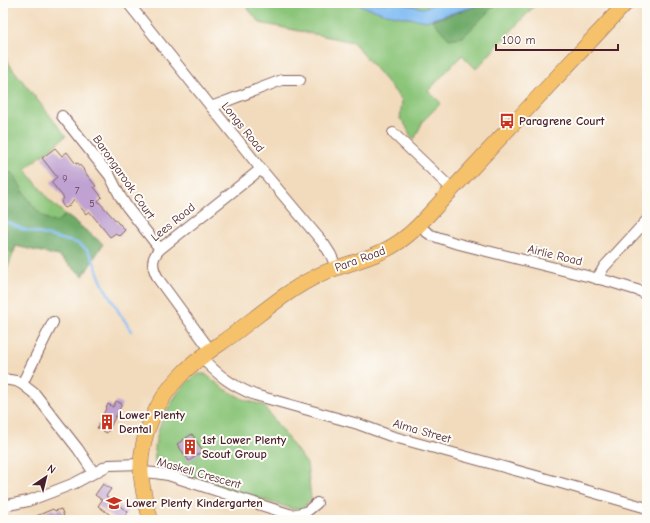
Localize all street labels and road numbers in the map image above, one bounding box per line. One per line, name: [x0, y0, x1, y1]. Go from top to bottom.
street label: Longs Road: [219, 99, 267, 155]
street label: Barongarook Court: [90, 132, 158, 222]
street label: Lees Road: [148, 200, 198, 244]
street label: Airlie Road: [526, 241, 584, 269]
street label: Para Road: [333, 243, 387, 275]
street label: Alma Street: [391, 416, 453, 446]
street label: Maskell Crescent: [155, 454, 243, 492]

